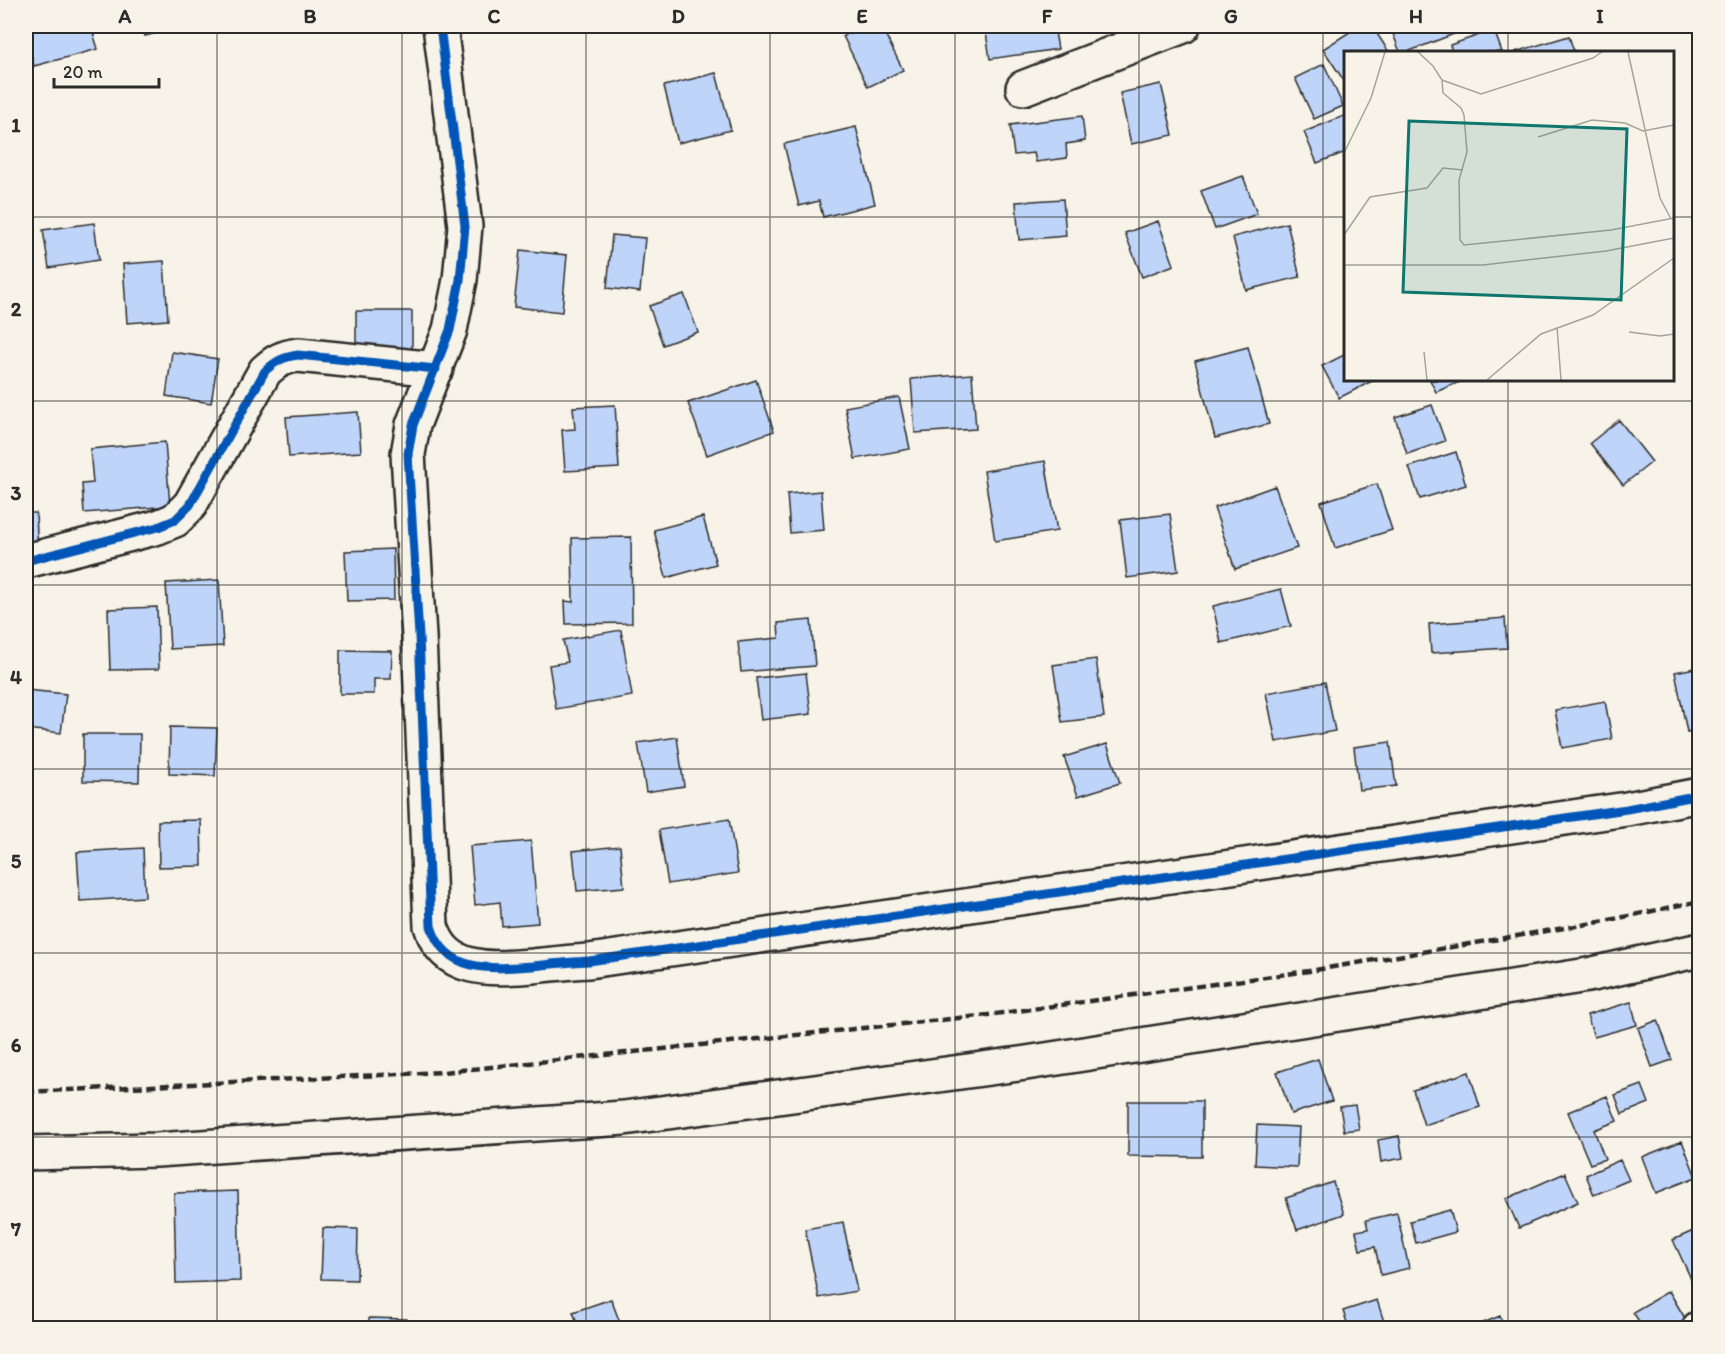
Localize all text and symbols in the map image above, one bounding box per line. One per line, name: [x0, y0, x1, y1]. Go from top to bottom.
text: A: [118, 4, 132, 28]
text: B: [304, 4, 317, 28]
text: C: [488, 4, 501, 28]
text: D: [671, 4, 685, 28]
text: E: [856, 4, 868, 28]
text: F: [1042, 4, 1053, 28]
text: G: [1224, 4, 1238, 28]
text: H: [1409, 4, 1423, 28]
text: I: [1596, 4, 1604, 28]
scale bar: [54, 51, 159, 89]
inset map: [1344, 51, 1674, 381]
text: 20 m: [63, 61, 103, 83]
text: 1: [11, 113, 21, 137]
text: 2: [11, 297, 22, 321]
text: 3: [11, 481, 22, 505]
text: 4: [10, 665, 22, 689]
text: 5: [11, 849, 22, 873]
text: 6: [11, 1033, 22, 1057]
text: 7: [10, 1217, 21, 1241]

